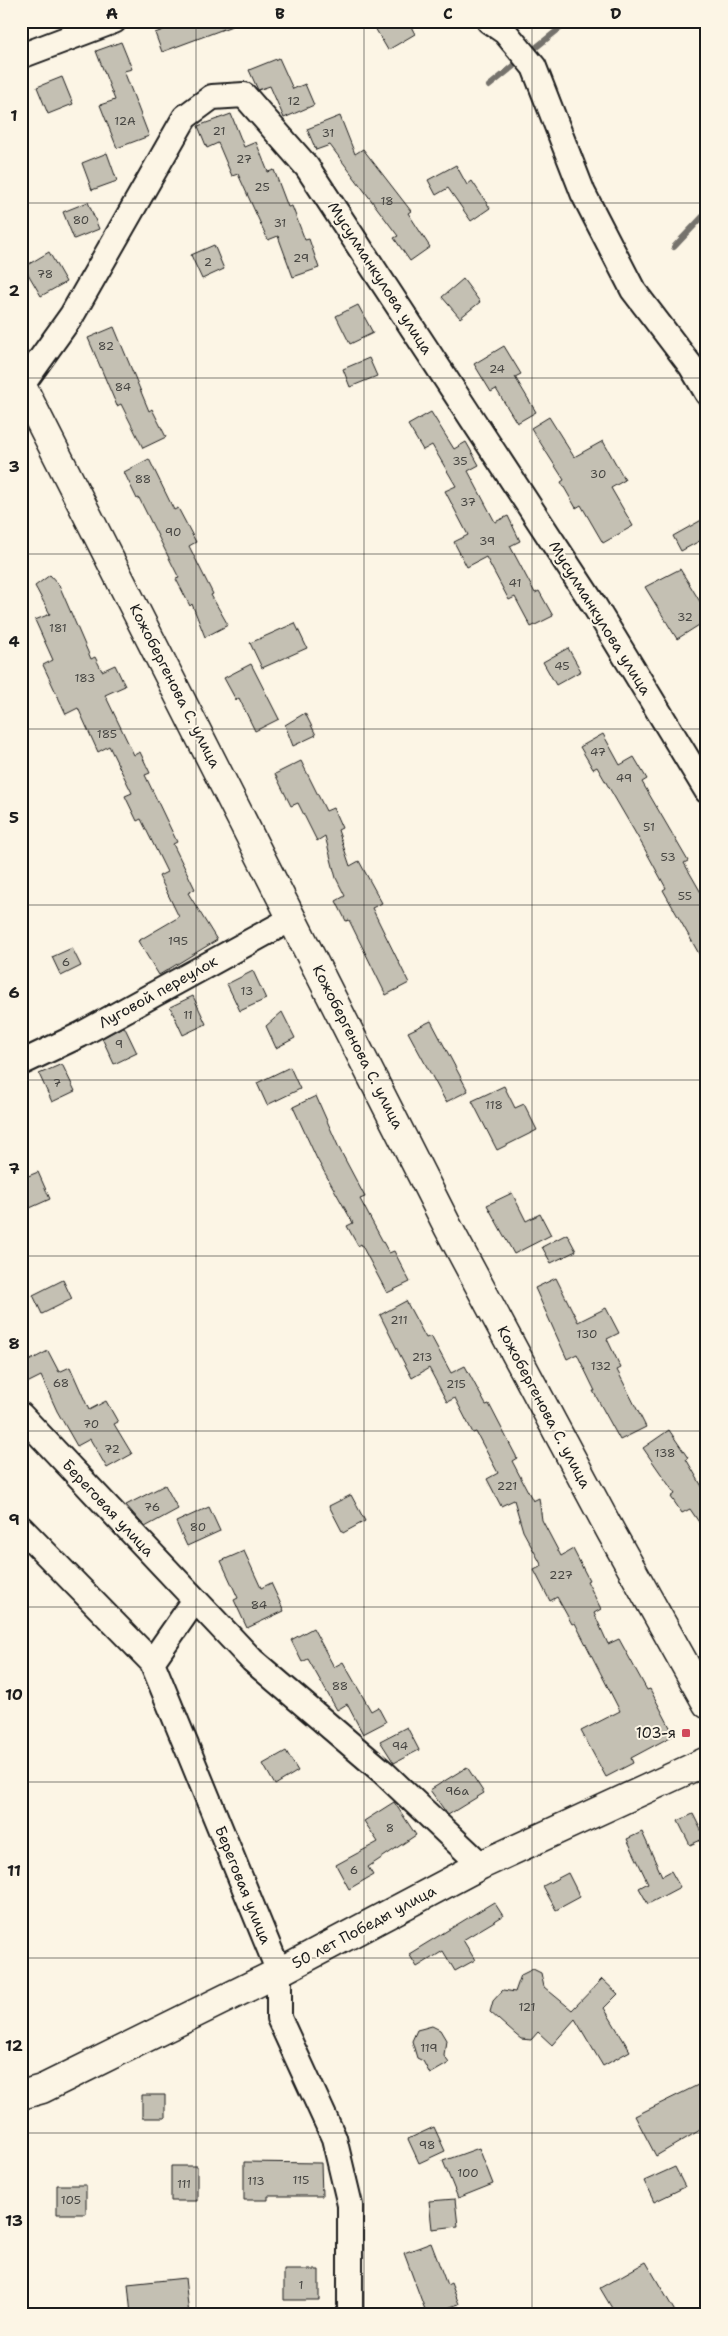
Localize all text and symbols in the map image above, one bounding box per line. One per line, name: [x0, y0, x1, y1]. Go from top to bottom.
text: A: [106, 3, 118, 24]
text: B: [275, 3, 285, 24]
text: C: [443, 3, 453, 24]
text: D: [610, 3, 622, 24]
house number: 12: [288, 93, 300, 109]
text: 1: [10, 105, 18, 126]
house number: 12А: [114, 113, 136, 129]
house number: 21: [213, 123, 225, 139]
house number: 31: [322, 125, 334, 141]
house number: 27: [236, 151, 252, 167]
house number: 25: [254, 179, 270, 195]
house number: 18: [380, 193, 394, 209]
street label: Мусулманкулова улица: [323, 198, 437, 359]
house number: 80: [73, 212, 89, 228]
house number: 31: [274, 215, 286, 231]
house number: 29: [293, 250, 309, 266]
house number: 2: [204, 254, 212, 270]
house number: 78: [37, 266, 53, 282]
text: 2: [8, 280, 20, 301]
house number: 82: [98, 338, 114, 354]
house number: 24: [489, 361, 505, 377]
house number: 84: [115, 379, 131, 395]
house number: 35: [452, 453, 468, 469]
text: 3: [8, 456, 20, 477]
house number: 30: [590, 466, 606, 482]
house number: 88: [135, 471, 151, 487]
house number: 37: [460, 494, 476, 510]
house number: 90: [165, 524, 181, 540]
house number: 39: [479, 533, 495, 549]
street label: Мусулманкулова улица: [544, 537, 656, 700]
house number: 41: [509, 575, 521, 591]
street label: Кожобергенова С. улица: [125, 601, 225, 772]
house number: 32: [677, 609, 693, 625]
house number: 181: [49, 620, 67, 636]
text: 4: [8, 631, 20, 652]
house number: 45: [554, 658, 570, 674]
house number: 183: [75, 670, 95, 686]
house number: 185: [97, 726, 117, 742]
house number: 47: [590, 744, 606, 760]
house number: 49: [616, 770, 632, 786]
text: 5: [9, 807, 19, 828]
house number: 51: [643, 819, 655, 835]
house number: 53: [660, 849, 676, 865]
house number: 55: [678, 888, 692, 904]
house number: 195: [168, 933, 188, 949]
street label: Луговой переулок: [95, 951, 221, 1033]
house number: 6: [62, 954, 70, 970]
street label: Кожобергенова С. улица: [308, 962, 408, 1133]
text: 6: [8, 982, 20, 1003]
house number: 13: [241, 983, 253, 999]
house number: 11: [183, 1007, 193, 1023]
house number: 9: [115, 1036, 123, 1052]
house number: 7: [53, 1075, 61, 1091]
house number: 118: [485, 1097, 503, 1113]
text: 7: [8, 1158, 20, 1179]
house number: 211: [390, 1312, 408, 1328]
street label: Кожобергенова С. улица: [493, 1322, 596, 1492]
house number: 130: [576, 1326, 598, 1342]
text: 8: [8, 1333, 20, 1354]
house number: 213: [412, 1349, 432, 1365]
house number: 132: [591, 1358, 611, 1374]
house number: 68: [53, 1375, 69, 1391]
house number: 215: [446, 1376, 466, 1392]
house number: 70: [83, 1416, 99, 1432]
house number: 72: [104, 1441, 120, 1457]
house number: 138: [655, 1445, 675, 1461]
street label: Береговая улица: [58, 1455, 159, 1561]
house number: 221: [497, 1478, 517, 1494]
house number: 76: [144, 1499, 160, 1515]
text: 9: [8, 1509, 20, 1530]
house number: 80: [190, 1519, 206, 1535]
house number: 227: [549, 1567, 573, 1583]
house number: 84: [251, 1597, 267, 1613]
house number: 88: [332, 1678, 348, 1694]
text: 10: [5, 1684, 23, 1705]
place label: 103-я: [636, 1723, 676, 1743]
marker: 103-я: [680, 1727, 692, 1739]
house number: 94: [392, 1738, 408, 1754]
house number: 96а: [445, 1783, 470, 1799]
house number: 8: [386, 1820, 394, 1836]
street label: Береговая улица: [210, 1823, 276, 1948]
text: 11: [7, 1860, 21, 1881]
house number: 6: [350, 1862, 358, 1878]
street label: 50 лет Победы улица: [288, 1880, 440, 1973]
house number: 121: [518, 1999, 536, 2015]
text: 12: [5, 2035, 23, 2056]
house number: 119: [420, 2040, 438, 2056]
house number: 98: [419, 2137, 435, 2153]
house number: 100: [457, 2165, 479, 2181]
house number: 115: [293, 2172, 309, 2188]
house number: 113: [247, 2173, 265, 2189]
house number: 111: [177, 2176, 191, 2192]
house number: 105: [61, 2192, 81, 2208]
text: 13: [5, 2210, 23, 2231]
house number: 1: [298, 2277, 304, 2293]

